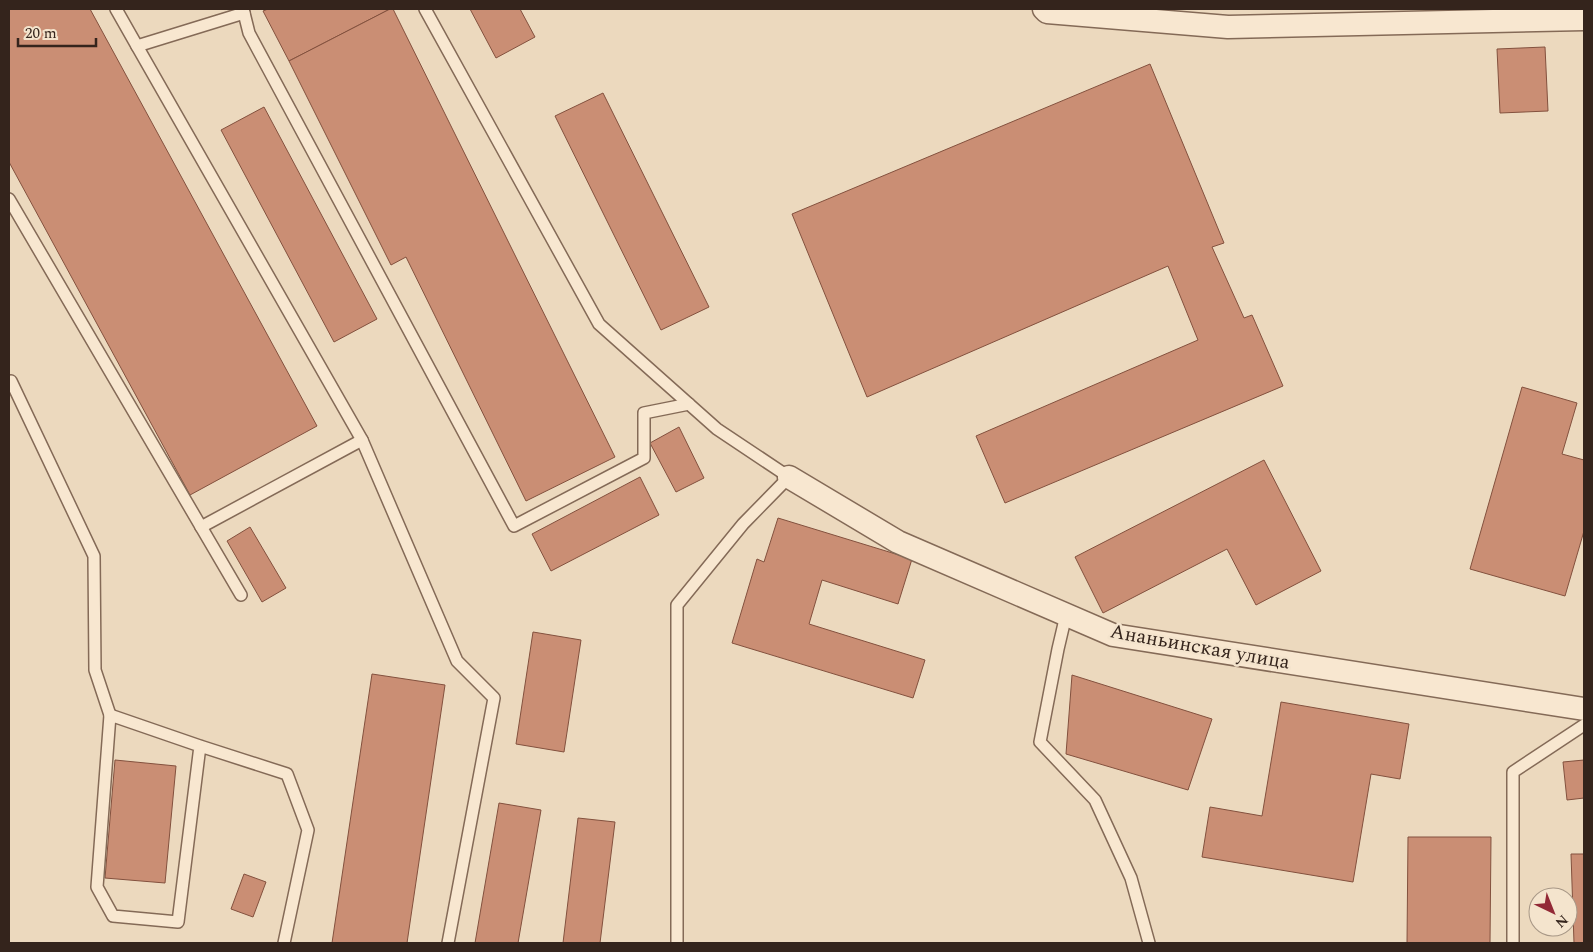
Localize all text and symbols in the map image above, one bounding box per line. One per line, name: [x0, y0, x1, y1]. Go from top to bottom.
scale bar: [18, 15, 95, 47]
text: 20 m: [25, 22, 57, 45]
street label: Ананьинская улица: [1108, 616, 1293, 678]
north arrow: [1528, 887, 1578, 937]
text: N: [1550, 910, 1573, 933]

